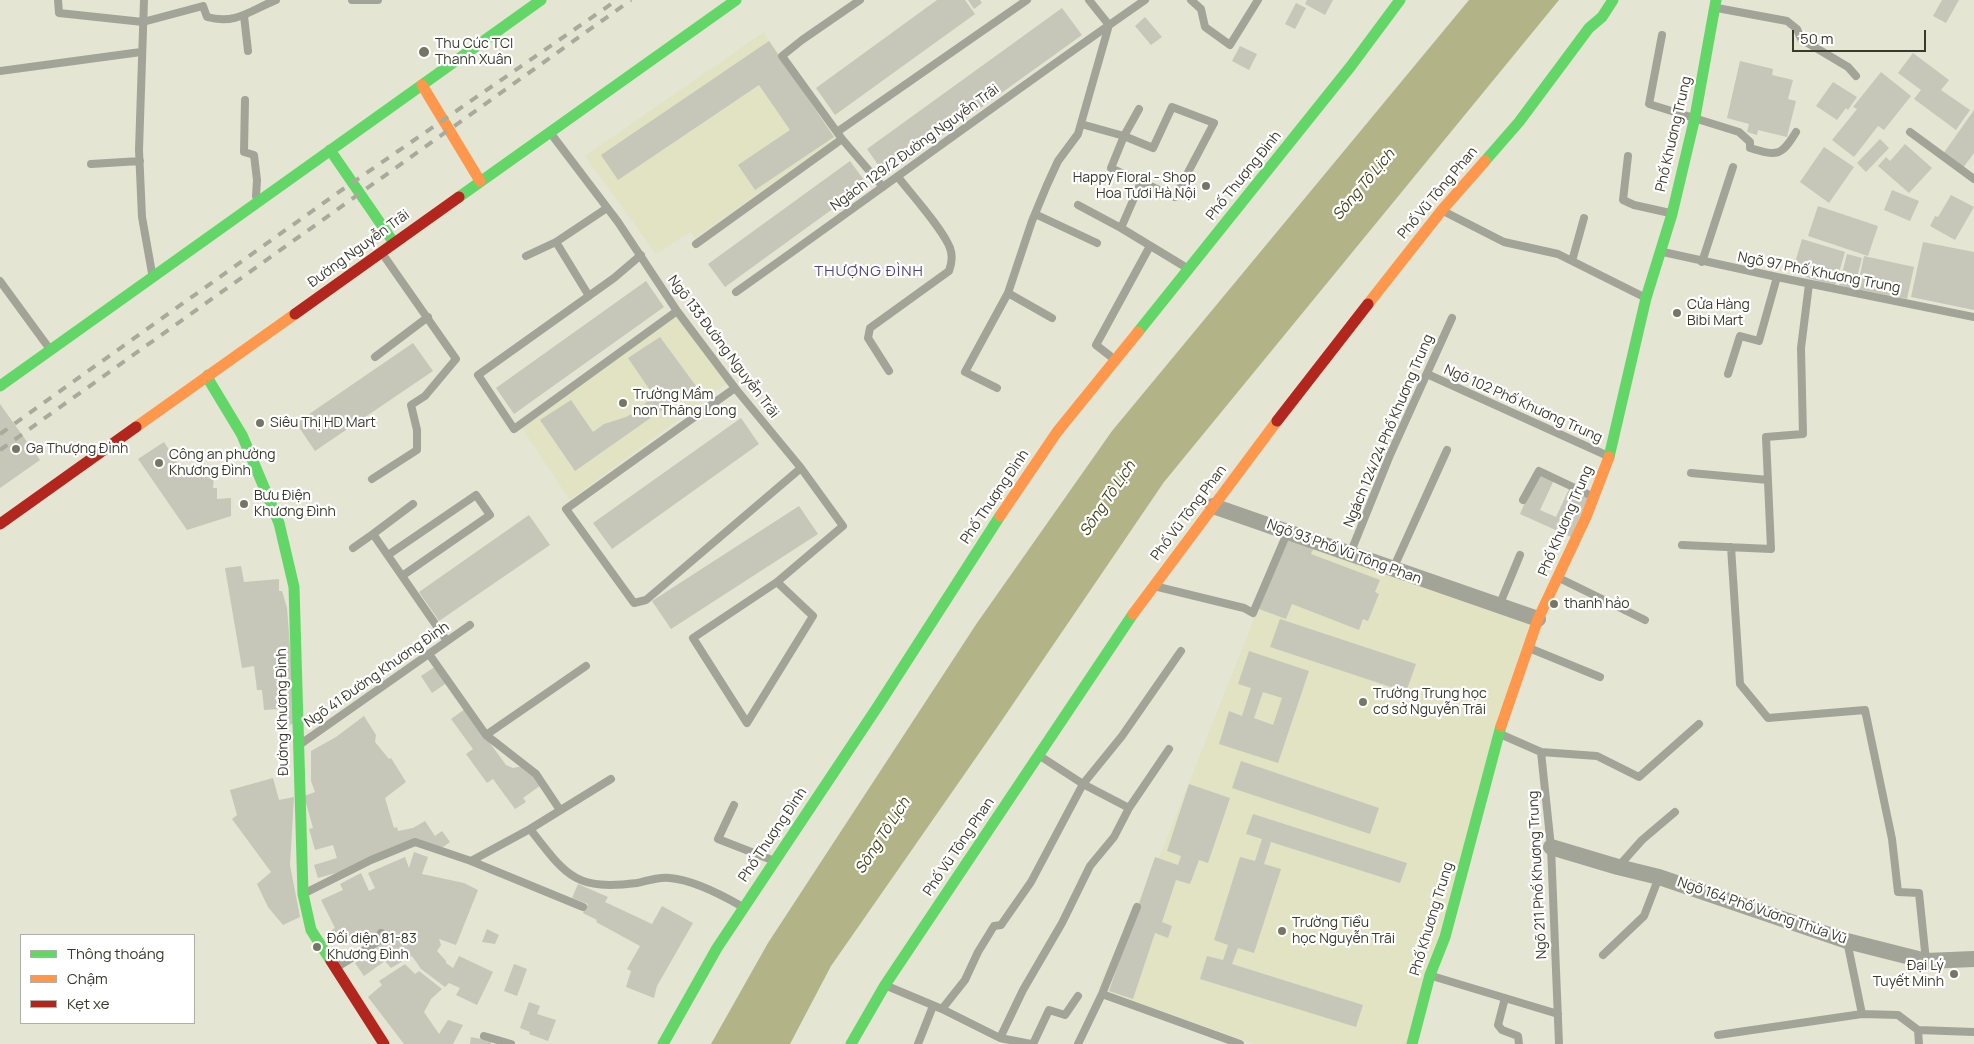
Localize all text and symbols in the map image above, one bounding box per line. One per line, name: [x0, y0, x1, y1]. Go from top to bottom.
scale bar: [1794, 20, 1928, 52]
text: 50 m: [1800, 28, 1834, 49]
place label: Thu Cúc TCI Thanh Xuân: [435, 36, 513, 68]
marker: Thu Cúc TCI Thanh Xuân: [417, 45, 431, 59]
street label: Phố Khương Trung: [1653, 75, 1695, 193]
street label: Ngách 129/2 Đường Nguyễn Trãi: [827, 81, 1003, 215]
street label: Phố Thượng Đình: [1203, 128, 1285, 224]
street label: Phố Vũ Tông Phan: [1395, 144, 1481, 242]
water label: Sông Tô Lịch: [1329, 146, 1399, 224]
place label: Happy Floral - Shop Hoa Tươi Hà Nội: [1073, 170, 1196, 202]
marker: Happy Floral - Shop Hoa Tươi Hà Nội: [1200, 180, 1212, 192]
street label: Đường Nguyễn Trãi: [305, 207, 413, 291]
street label: Ngõ 97 Phố Khương Trung: [1736, 249, 1902, 297]
district label: THƯỢNG ĐÌNH: [813, 263, 925, 281]
street label: Ngõ 133 Đường Nguyễn Trãi: [664, 272, 782, 422]
place label: Cửa Hàng Bibi Mart: [1687, 297, 1750, 330]
marker: Cửa Hàng Bibi Mart: [1671, 307, 1683, 319]
street label: Ngách 124/24 Phố Khương Trung: [1341, 332, 1437, 530]
street label: Ngõ 102 Phố Khương Trung: [1441, 361, 1605, 447]
place label: Trường Mầm non Thăng Long: [633, 387, 737, 420]
marker: Trường Mầm non Thăng Long: [617, 397, 629, 409]
place label: Siêu Thị HD Mart: [270, 415, 376, 431]
marker: Siêu Thị HD Mart: [254, 417, 266, 429]
place label: Ga Thượng Đình: [26, 441, 128, 457]
marker: Ga Thượng Đình: [10, 443, 22, 455]
place label: Công an phường Khương Đình: [169, 447, 276, 480]
street label: Phố Thượng Đình: [957, 447, 1033, 547]
marker: Công an phường Khương Đình: [153, 457, 165, 469]
water label: Sông Tô Lịch: [1076, 458, 1140, 540]
street label: Phố Vũ Tông Phan: [1148, 462, 1230, 564]
street label: Phố Khương Trung: [1535, 463, 1597, 579]
place label: Bưu Điện Khương Đình: [254, 488, 336, 520]
marker: Bưu Điện Khương Đình: [238, 498, 250, 510]
street label: Ngõ 93 Phố Vũ Tông Phan: [1265, 516, 1423, 588]
place label: thanh hảo: [1564, 596, 1630, 612]
marker: thanh hảo: [1548, 598, 1560, 610]
street label: Ngõ 41 Đường Khương Đình: [301, 619, 453, 731]
street label: Đường Khương Đình: [273, 648, 293, 776]
place label: Trường Trung học cơ sở Nguyễn Trãi: [1373, 686, 1487, 719]
marker: Trường Trung học cơ sở Nguyễn Trãi: [1357, 696, 1369, 708]
street label: Phố Thượng Đình: [735, 785, 811, 885]
street label: Ngõ 211 Phố Khương Trung: [1525, 790, 1551, 960]
water label: Sông Tô Lịch: [852, 795, 914, 877]
street label: Phố Vũ Tông Phan: [920, 795, 998, 899]
street label: Phố Khương Trung: [1407, 860, 1457, 978]
street label: Ngõ 164 Phố Vương Thừa Vũ: [1675, 874, 1849, 948]
place label: Trường Tiểu học Nguyễn Trãi: [1292, 915, 1395, 948]
marker: Trường Tiểu học Nguyễn Trãi: [1276, 925, 1288, 937]
place label: Đối diện 81-83 Khương Đình: [327, 931, 417, 964]
legend: [20, 934, 195, 1024]
marker: Đối diện 81-83 Khương Đình: [311, 941, 323, 953]
text: Thông thoáng: [67, 943, 164, 964]
place label: Đại Lý Tuyết Minh: [1873, 958, 1944, 990]
text: Chậm: [67, 968, 108, 989]
marker: Đại Lý Tuyết Minh: [1948, 968, 1960, 980]
text: Kẹt xe: [67, 993, 109, 1014]

